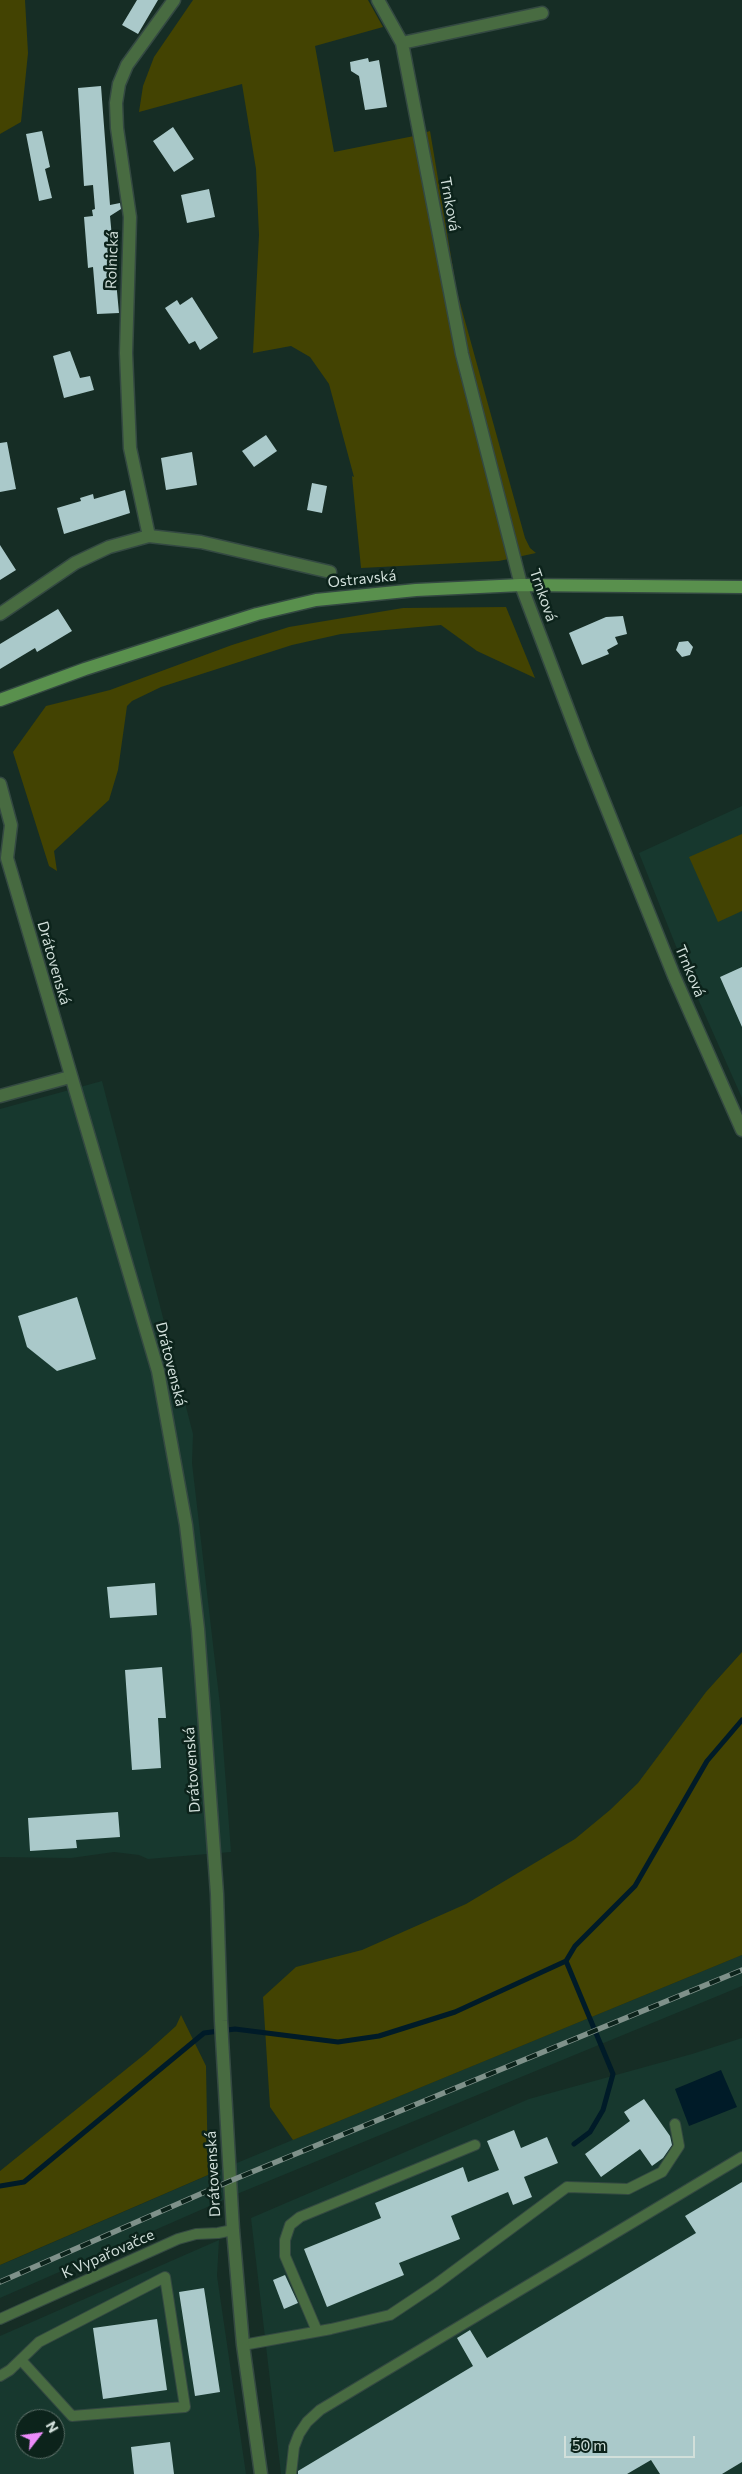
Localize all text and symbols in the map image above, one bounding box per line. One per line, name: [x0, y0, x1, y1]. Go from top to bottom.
street label: Trnková: [436, 175, 464, 233]
street label: Rolnická: [102, 231, 122, 289]
street label: Ostravská: [327, 566, 397, 592]
street label: Trnková: [526, 566, 560, 624]
street label: Drátovenská: [33, 919, 75, 1007]
street label: Trnková: [671, 942, 709, 1000]
street label: Drátovenská: [152, 1320, 190, 1408]
street label: Drátovenská: [180, 1726, 204, 1814]
street label: Drátovenská: [202, 2131, 224, 2217]
street label: K Vypařovačce: [59, 2225, 157, 2283]
north arrow: [15, 2409, 65, 2459]
text: N: [43, 2418, 63, 2436]
scale bar: [567, 2426, 698, 2458]
text: 50 m: [572, 2436, 606, 2454]

